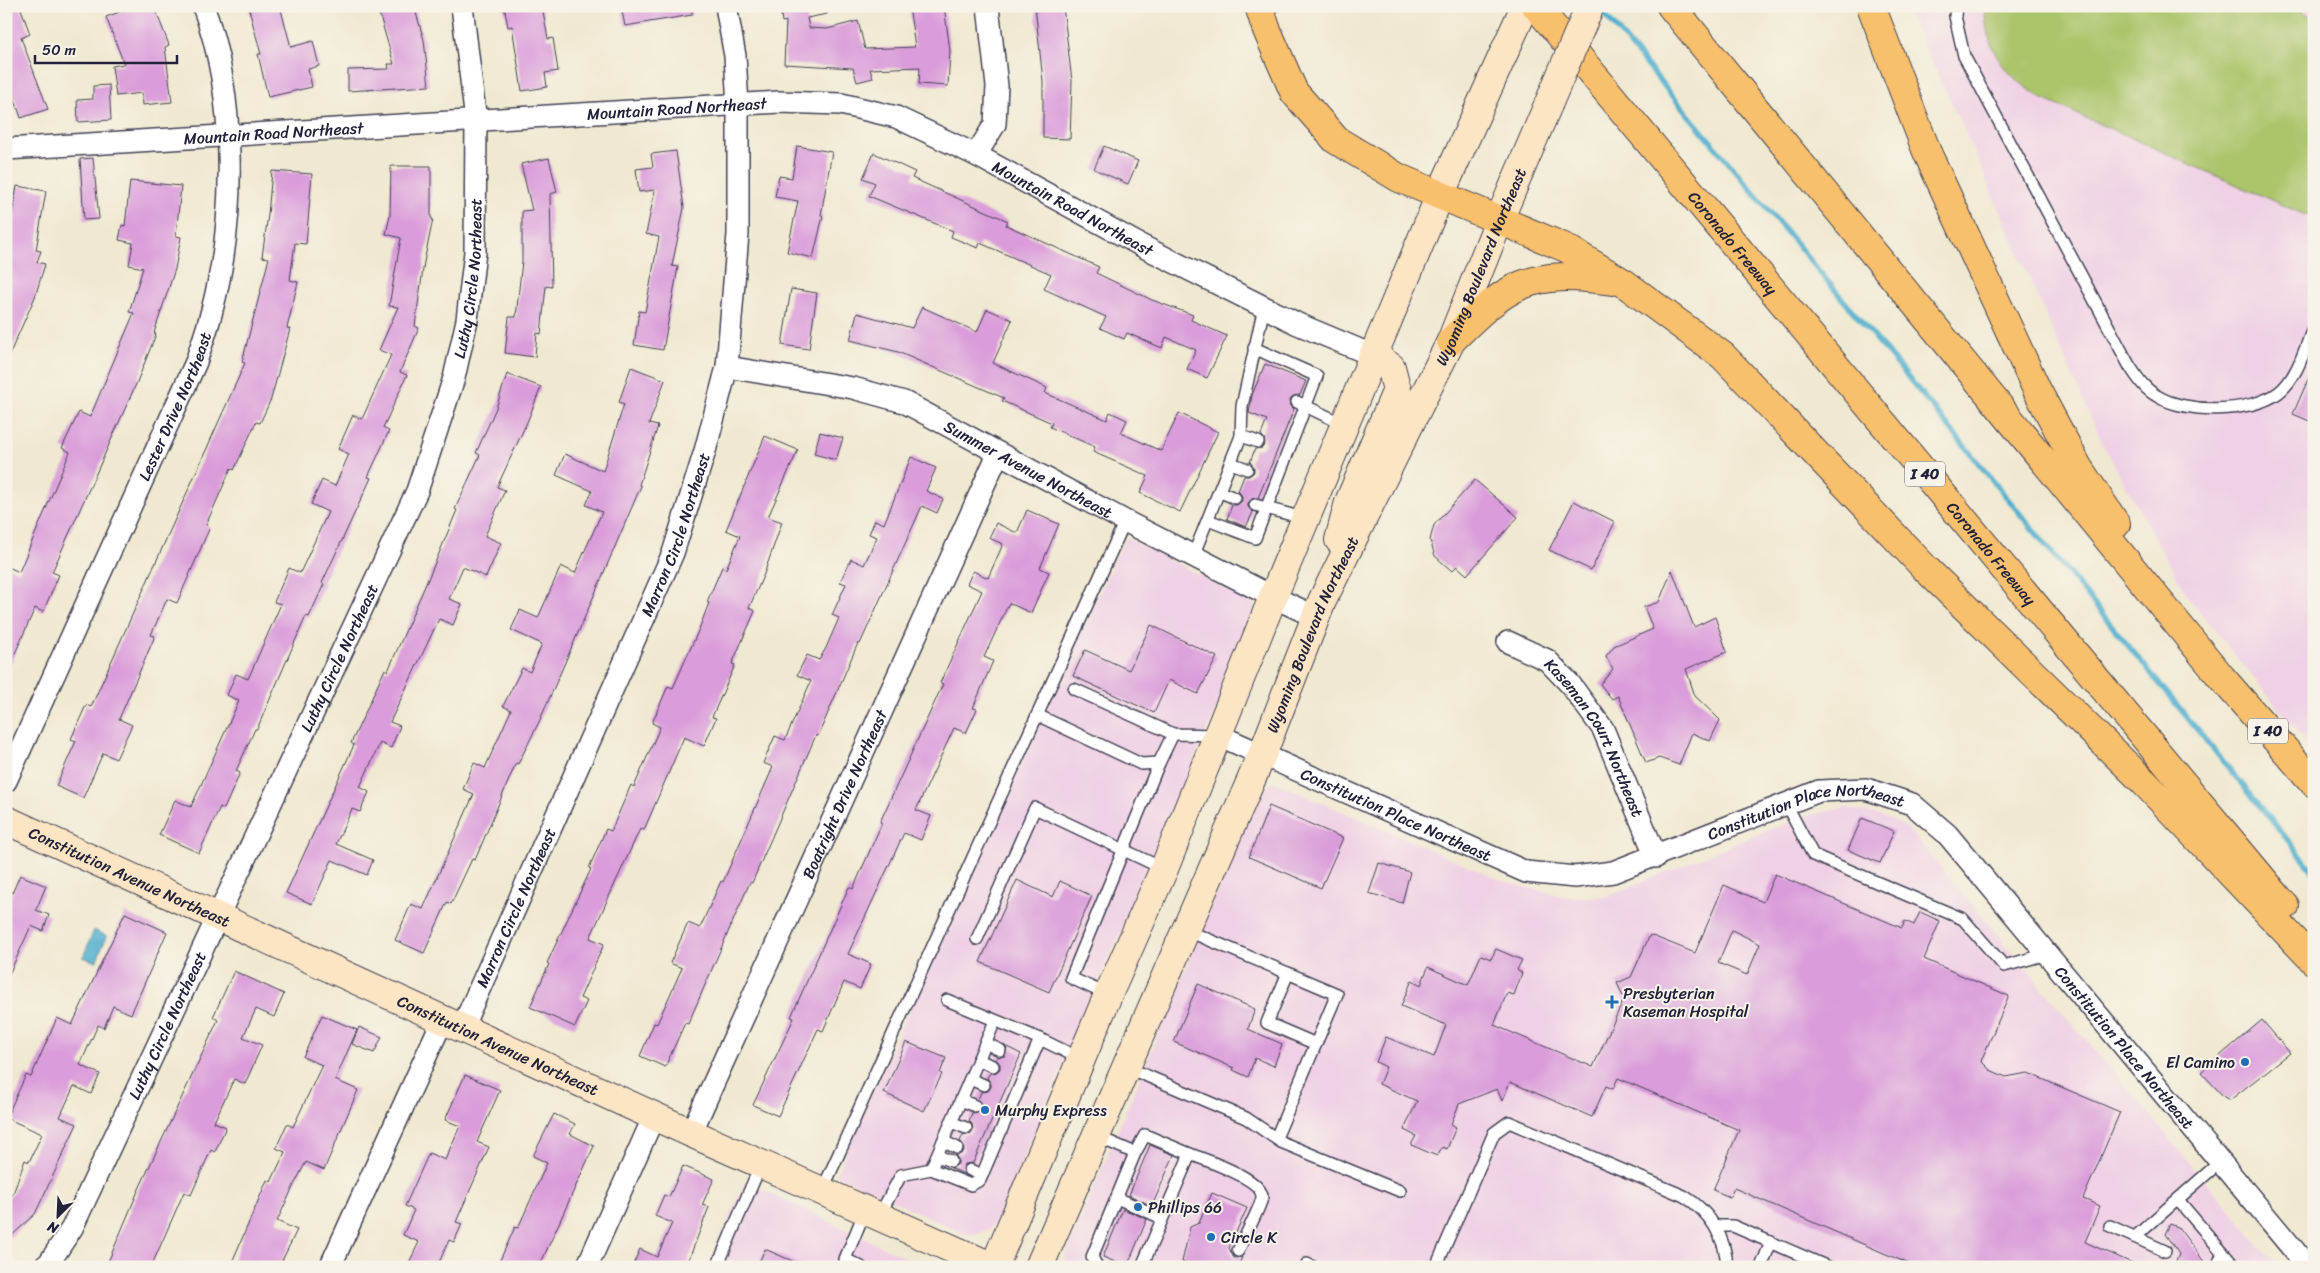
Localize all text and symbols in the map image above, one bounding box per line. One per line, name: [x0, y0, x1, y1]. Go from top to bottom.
scale bar: [35, 32, 178, 64]
text: 50 m: [42, 37, 77, 63]
street label: Mountain Road Northeast: [586, 89, 768, 129]
street label: Mountain Road Northeast: [183, 113, 365, 153]
street label: Mountain Road Northeast: [987, 153, 1159, 265]
street label: Wyoming Boulevard Northeast: [1427, 163, 1535, 371]
street label: Coronado Freeway: [1680, 184, 1785, 302]
street label: Luthy Circle Northeast: [445, 198, 490, 361]
street label: Lester Drive Northeast: [130, 328, 220, 486]
street label: Summer Avenue Northeast: [938, 412, 1118, 527]
street label: Marron Circle Northeast: [633, 449, 719, 621]
road number: I 40: [1905, 462, 1945, 486]
street label: Coronado Freeway: [1939, 495, 2044, 613]
street label: Wyoming Boulevard Northeast: [1258, 531, 1367, 737]
street label: Luthy Circle Northeast: [292, 579, 387, 737]
street label: Kaseman Court Northeast: [1537, 651, 1652, 822]
street label: Boatright Drive Northeast: [794, 704, 896, 884]
road number: I 40: [2248, 718, 2288, 744]
street label: Constitution Place Northeast: [1296, 760, 1496, 870]
street label: Constitution Place Northeast: [1703, 775, 1908, 849]
street label: Constitution Avenue Northeast: [24, 818, 235, 936]
street label: Marron Circle Northeast: [468, 823, 564, 992]
street label: Luthy Circle Northeast: [120, 947, 215, 1105]
street label: Constitution Place Northeast: [2047, 959, 2202, 1136]
place label: Presbyterian Kaseman Hospital: [1623, 979, 1749, 1026]
street label: Constitution Avenue Northeast: [392, 987, 604, 1104]
marker: Presbyterian Kaseman Hospital: [1605, 995, 1619, 1009]
place label: El Camino: [2166, 1048, 2235, 1077]
marker: El Camino: [2239, 1056, 2251, 1068]
place label: Murphy Express: [995, 1096, 1107, 1125]
marker: Murphy Express: [979, 1104, 991, 1116]
north arrow: [32, 1190, 82, 1240]
place label: Phillips 66: [1148, 1193, 1222, 1222]
marker: Phillips 66: [1132, 1201, 1144, 1213]
text: N: [43, 1214, 63, 1241]
place label: Circle K: [1221, 1223, 1278, 1252]
marker: Circle K: [1205, 1231, 1217, 1243]

